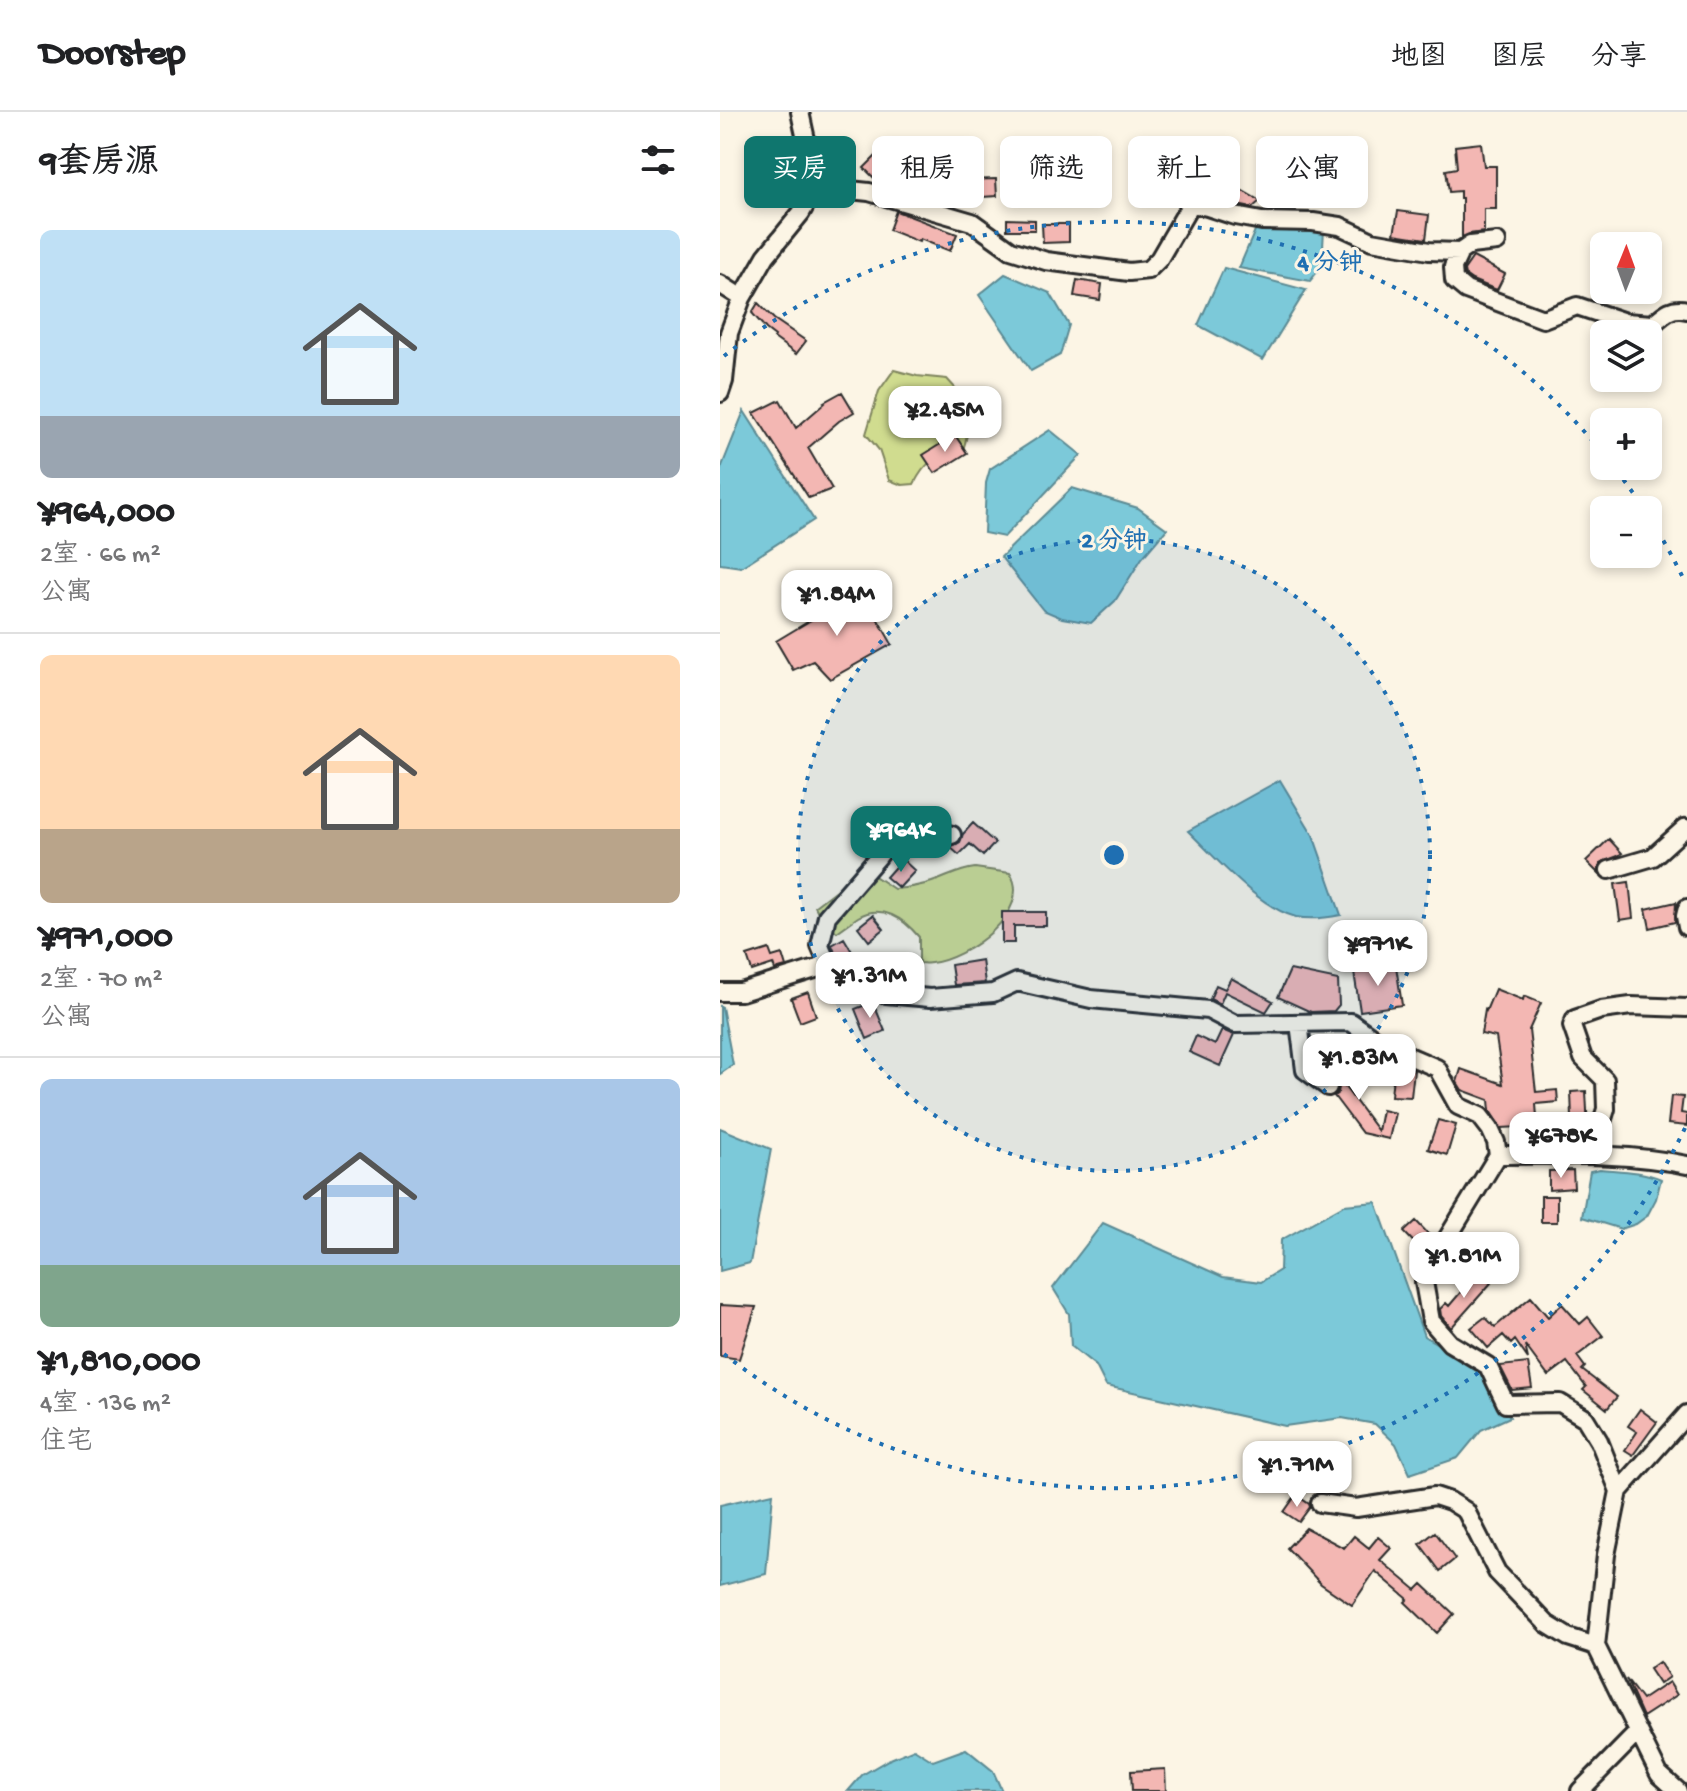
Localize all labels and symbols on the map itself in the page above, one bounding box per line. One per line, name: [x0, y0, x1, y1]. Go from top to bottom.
north arrow: [1590, 232, 1662, 304]
text: 4 分钟: [1296, 249, 1363, 279]
pin: ¥2.45M: [880, 386, 1010, 454]
text: 2 分钟: [1081, 527, 1147, 557]
pin: ¥1.84M: [772, 570, 902, 638]
pin: ¥964K: [845, 806, 957, 874]
centre of rings: [1100, 841, 1128, 869]
pin: ¥971K: [1322, 920, 1434, 988]
pin: ¥1.31M: [805, 952, 935, 1020]
pin: ¥1.83M: [1294, 1034, 1424, 1102]
pin: ¥678K: [1505, 1112, 1617, 1180]
pin: ¥1.81M: [1399, 1232, 1529, 1300]
pin: ¥1.71M: [1232, 1441, 1362, 1509]

